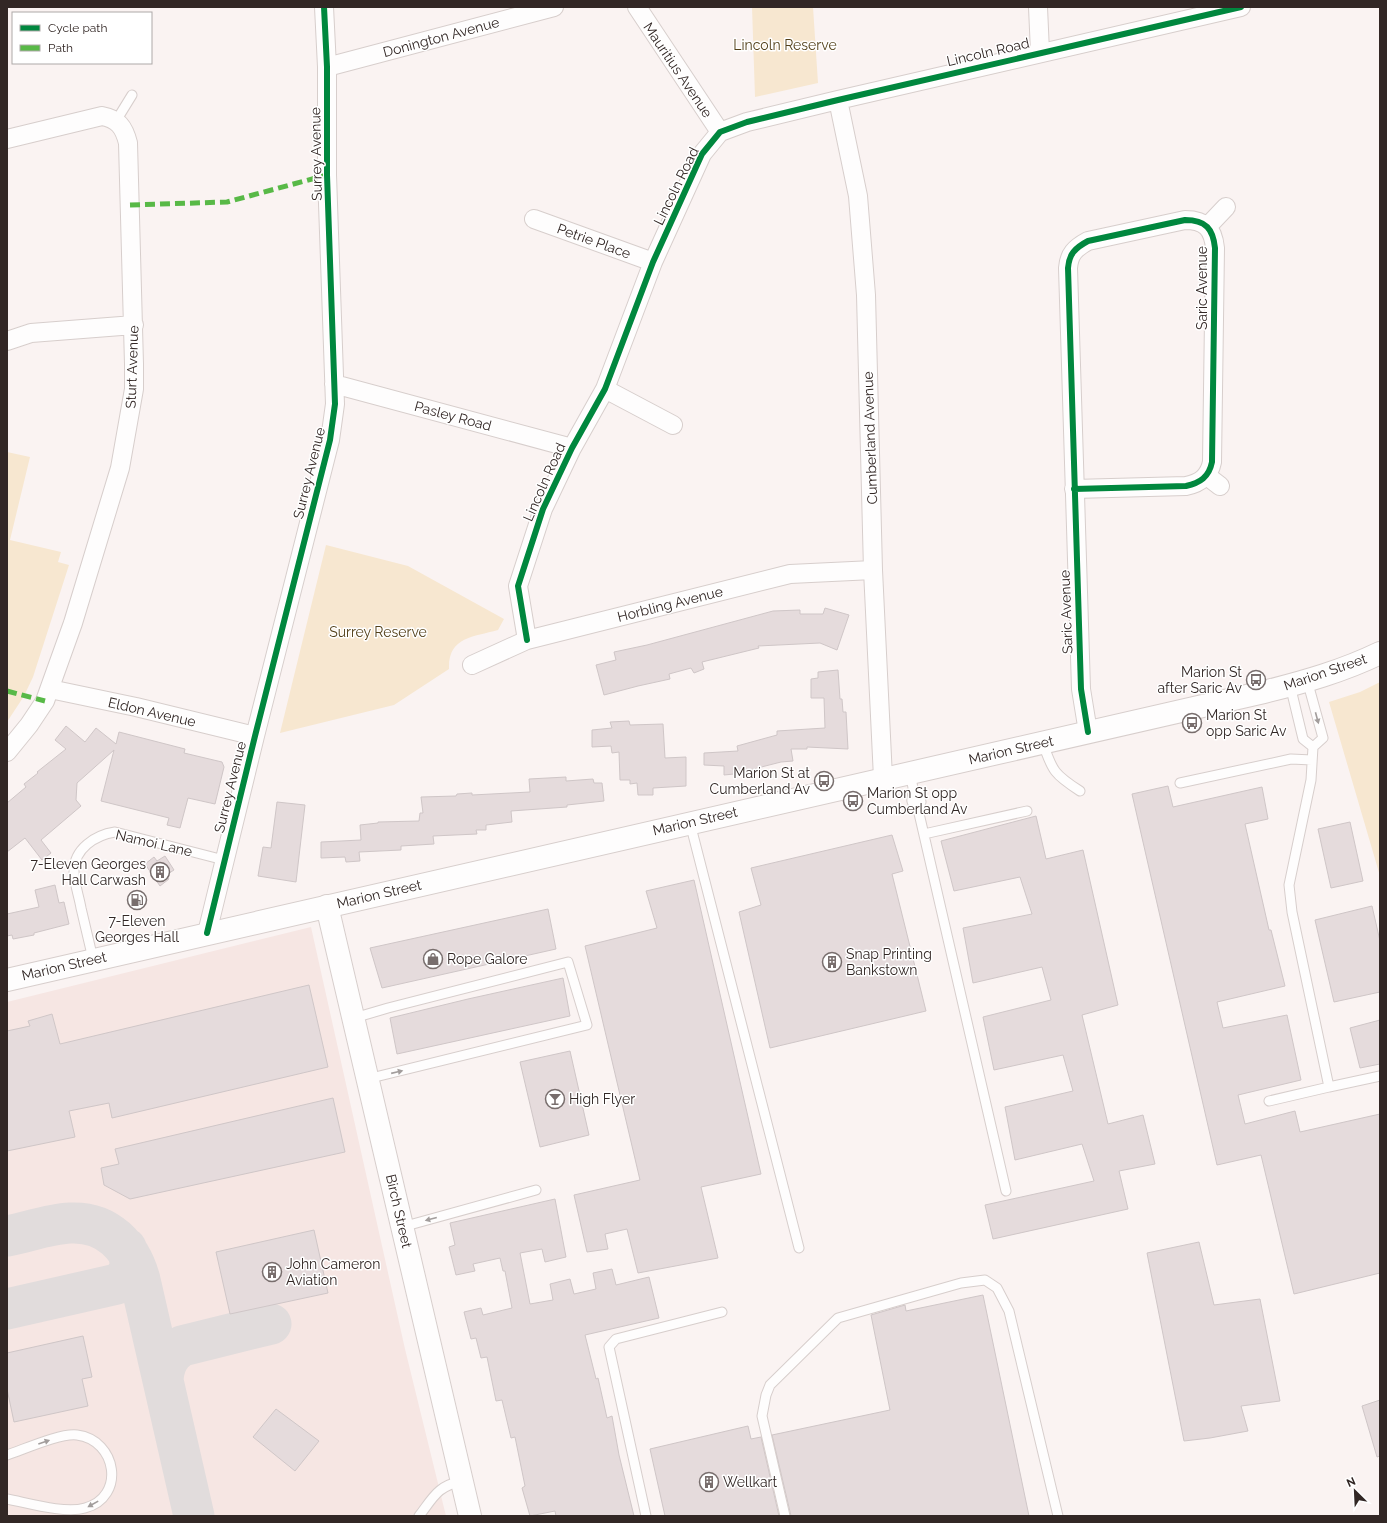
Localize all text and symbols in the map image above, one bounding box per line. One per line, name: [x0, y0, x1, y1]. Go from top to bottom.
legend: [12, 12, 152, 64]
street label: Donington Avenue: [381, 14, 501, 60]
street label: Mauritius Avenue: [640, 19, 716, 121]
text: Cycle path: [48, 21, 107, 35]
street label: Lincoln Road: [945, 35, 1031, 69]
park label: Lincoln Reserve: [733, 37, 837, 53]
text: Path: [48, 41, 73, 55]
street label: Surrey Avenue: [307, 107, 325, 201]
street label: Lincoln Road: [650, 145, 702, 227]
street label: Petrie Place: [555, 220, 633, 262]
street label: Saric Avenue: [1194, 246, 1210, 330]
street label: Sturt Avenue: [123, 325, 141, 409]
street label: Cumberland Avenue: [860, 371, 880, 505]
street label: Pasley Road: [413, 398, 493, 434]
street label: Surrey Avenue: [290, 426, 328, 520]
street label: Lincoln Road: [520, 440, 568, 524]
street label: Saric Avenue: [1057, 570, 1075, 654]
street label: Horbling Avenue: [616, 583, 724, 625]
park label: Surrey Reserve: [329, 624, 427, 640]
street label: Marion Street: [1281, 650, 1369, 694]
place label: Marion St after Saric Av: [1157, 664, 1243, 696]
bus stop icon: Marion St after Saric Av: [1245, 669, 1267, 691]
street label: Eldon Avenue: [106, 694, 198, 730]
place label: Marion St opp Saric Av: [1206, 707, 1287, 739]
bus stop icon: Marion St opp Saric Av: [1181, 712, 1203, 734]
one-way arrow: [1315, 712, 1321, 724]
street label: Marion Street: [967, 732, 1055, 768]
street label: Surrey Avenue: [211, 740, 249, 834]
place label: Marion St at Cumberland Av: [710, 765, 811, 797]
bus stop icon: Marion St at Cumberland Av: [813, 770, 835, 792]
place label: Marion St opp Cumberland Av: [867, 785, 968, 817]
bus stop icon: Marion St opp Cumberland Av: [842, 790, 864, 812]
street label: Marion Street: [651, 803, 739, 839]
street label: Namoi Lane: [114, 826, 194, 860]
place label: 7-Eleven Georges Hall Carwash: [31, 856, 146, 888]
building icon: 7-Eleven Georges Hall Carwash: [149, 861, 171, 883]
street label: Marion Street: [335, 876, 423, 912]
fuel station icon: 7-Eleven Georges Hall: [126, 889, 148, 911]
place label: 7-Eleven Georges Hall: [95, 913, 179, 945]
place label: Snap Printing Bankstown: [846, 946, 932, 978]
street label: Marion Street: [20, 948, 108, 984]
shop icon: Rope Galore: [422, 948, 444, 970]
place label: Rope Galore: [447, 951, 527, 967]
building icon: Snap Printing Bankstown: [821, 951, 843, 973]
one-way arrow: [391, 1068, 403, 1074]
bar icon: High Flyer: [544, 1088, 566, 1110]
place label: High Flyer: [569, 1091, 635, 1107]
street label: Birch Street: [383, 1173, 415, 1250]
one-way arrow: [425, 1216, 437, 1222]
place label: John Cameron Aviation: [286, 1256, 380, 1288]
building icon: John Cameron Aviation: [261, 1261, 283, 1283]
one-way arrow: [38, 1439, 50, 1445]
building icon: Wellkart: [698, 1471, 720, 1493]
north arrow: [1335, 1471, 1375, 1511]
place label: Wellkart: [723, 1474, 777, 1490]
text: N: [1345, 1475, 1358, 1490]
one-way arrow: [87, 1501, 99, 1508]

